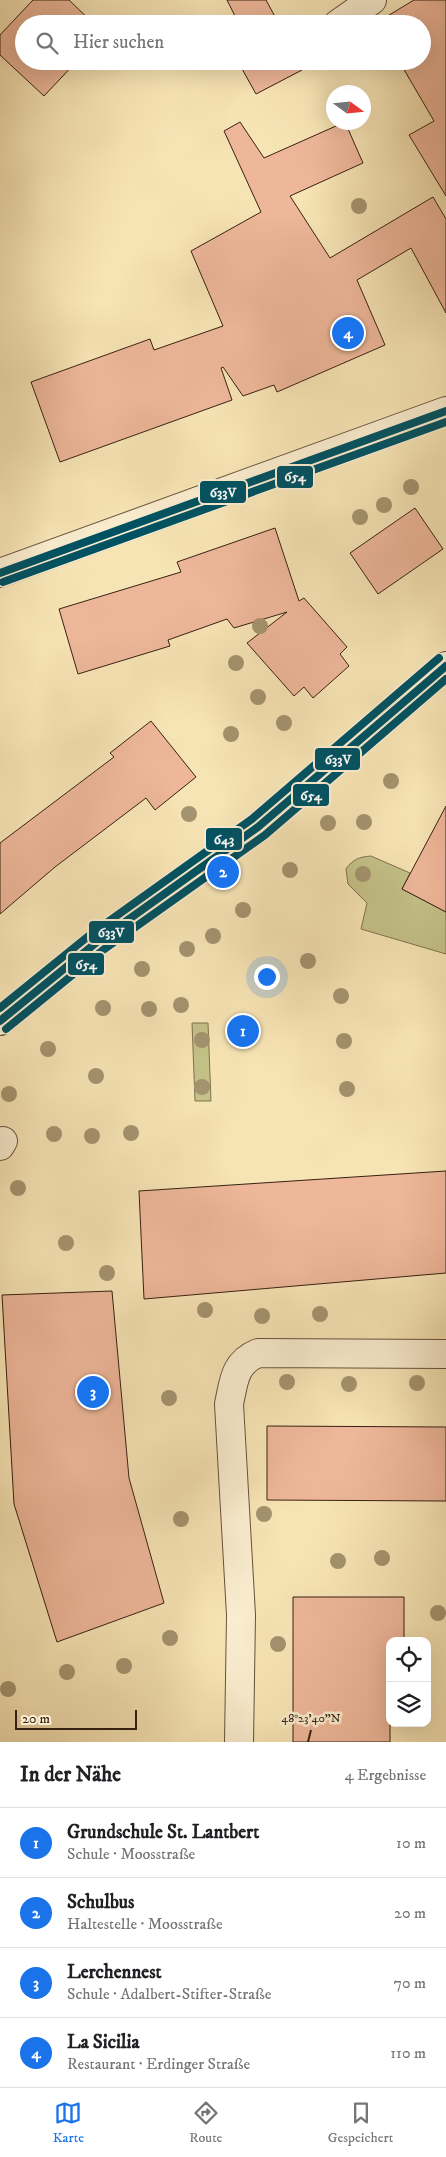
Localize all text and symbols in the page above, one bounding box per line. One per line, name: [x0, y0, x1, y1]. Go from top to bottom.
search box: [15, 15, 431, 70]
icon: search: [33, 29, 61, 57]
text: Hier suchen: [73, 31, 164, 54]
north arrow: [326, 85, 371, 130]
pin: 4: [332, 314, 364, 352]
line badge: 654: [276, 465, 314, 489]
text: 654: [284, 468, 307, 486]
line badge: 633V: [199, 480, 247, 504]
text: 633V: [210, 484, 237, 502]
line badge: 633V: [314, 747, 361, 771]
text: 633V: [325, 751, 352, 769]
line badge: 654: [292, 783, 330, 807]
text: 654: [300, 787, 323, 805]
line badge: 643: [205, 827, 243, 851]
text: 643: [214, 831, 234, 849]
pin: 2: [207, 853, 239, 891]
line badge: 633V: [88, 920, 135, 944]
text: 633V: [98, 924, 125, 942]
line badge: 654: [67, 952, 105, 976]
text: 654: [75, 956, 98, 974]
your location: [254, 964, 280, 990]
pin: 1: [227, 1012, 259, 1050]
pin: 3: [77, 1373, 109, 1411]
map controls: [386, 1637, 431, 1727]
button: locate: [386, 1637, 431, 1682]
button: layers: [386, 1682, 431, 1727]
scale bar: [15, 1707, 138, 1730]
text: 20 m: [22, 1710, 50, 1728]
text: 48°23'40"N: [281, 1711, 341, 1726]
text: In der Nähe: [20, 1762, 121, 1788]
text: 4 Ergebnisse: [344, 1765, 426, 1785]
text: Grundschule St. Lantbert: [67, 1821, 259, 1844]
text: 1: [33, 1833, 39, 1853]
text: 10 m: [396, 1833, 426, 1853]
text: Schule · Moosstraße: [67, 1844, 195, 1864]
text: Schulbus: [67, 1891, 134, 1914]
text: 2: [32, 1903, 40, 1923]
text: 20 m: [394, 1903, 426, 1923]
text: Haltestelle · Moosstraße: [67, 1914, 223, 1934]
text: Lerchennest: [67, 1961, 162, 1984]
text: 3: [33, 1973, 39, 1993]
text: 70 m: [394, 1973, 426, 1993]
text: Schule · Adalbert-Stifter-Straße: [67, 1984, 271, 2004]
text: La Sicilia: [67, 2031, 139, 2054]
text: 4: [31, 2043, 41, 2063]
text: 110 m: [390, 2043, 426, 2063]
text: Restaurant · Erdinger Straße: [67, 2054, 250, 2074]
tab: Karte: [53, 2099, 84, 2147]
tab: Route: [189, 2099, 222, 2147]
tab: Gespeichert: [328, 2099, 393, 2147]

